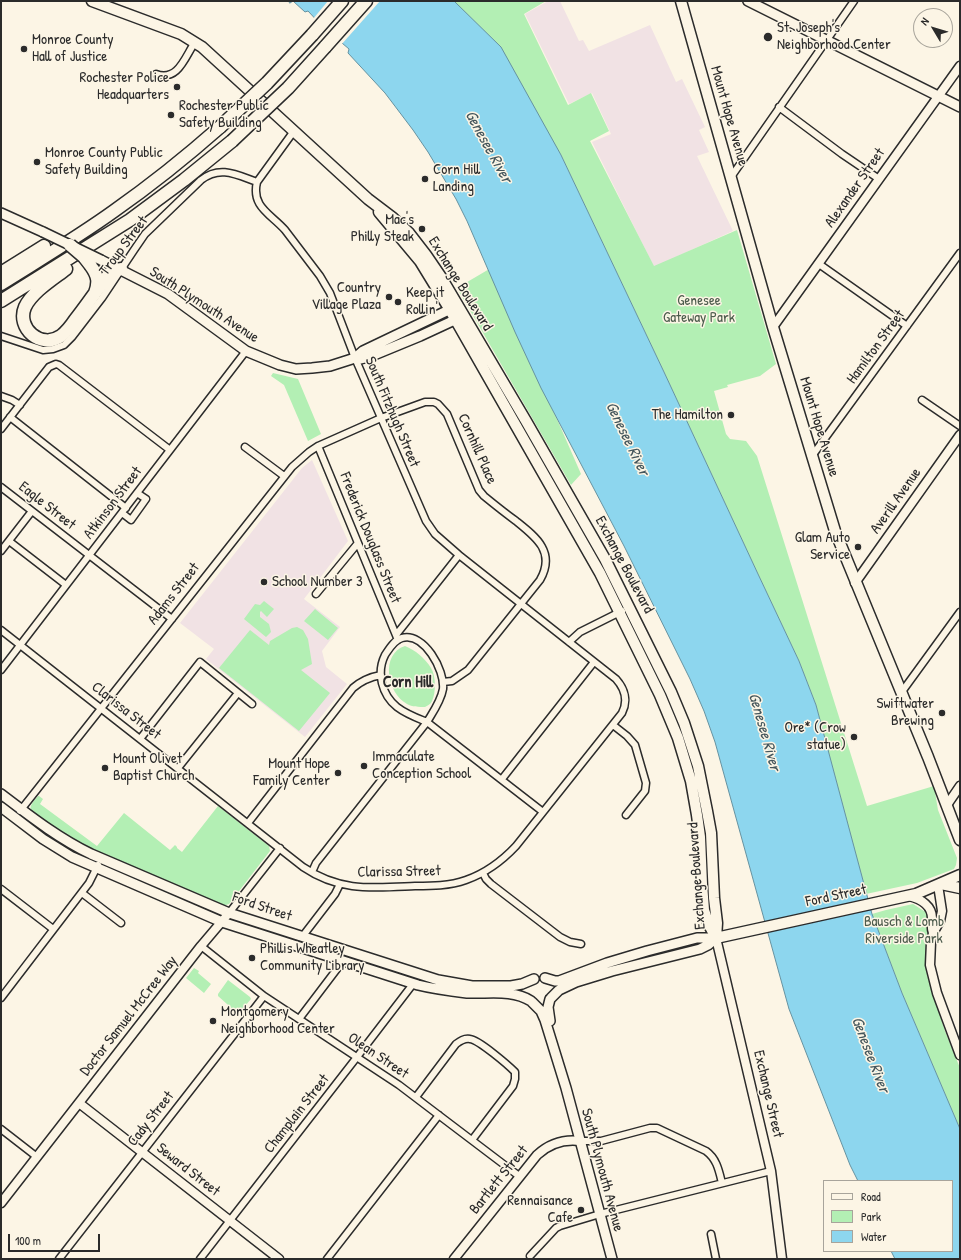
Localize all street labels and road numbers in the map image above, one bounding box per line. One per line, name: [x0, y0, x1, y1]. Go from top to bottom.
street label: Mount Hope Avenue: [706, 64, 752, 168]
street label: Alexander Street: [821, 145, 889, 231]
street label: Troup Street: [96, 213, 152, 279]
street label: Exchange Boulevard: [424, 234, 496, 334]
street label: South Plymouth Avenue: [146, 263, 262, 347]
street label: Hamilton Street: [843, 307, 909, 387]
street label: South Fitzhugh Street: [361, 354, 423, 470]
street label: Mount Hope Avenue: [795, 375, 843, 479]
street label: Cornhill Place: [453, 411, 501, 487]
street label: Atkinson Street: [80, 463, 146, 543]
street label: Averill Avenue: [867, 465, 925, 537]
street label: Frederick Douglass Street: [336, 470, 404, 606]
street label: Eagle Street: [15, 478, 79, 534]
street label: Exchange Boulevard: [591, 513, 657, 617]
street label: Adams Street: [144, 560, 204, 628]
street label: Clarissa Street: [88, 678, 164, 744]
street label: Exchange Boulevard: [684, 822, 710, 930]
street label: Clarissa Street: [357, 862, 441, 882]
street label: Ford Street: [804, 881, 868, 911]
street label: Ford Street: [230, 888, 294, 926]
street label: Doctor Samuel McCree Way: [77, 952, 181, 1080]
street label: Olean Street: [344, 1029, 412, 1083]
street label: Exchange Street: [749, 1049, 787, 1139]
street label: Champlain Street: [261, 1071, 333, 1157]
street label: Cady Street: [124, 1088, 178, 1150]
street label: South Plymouth Avenue: [577, 1107, 627, 1233]
street label: Seward Street: [153, 1140, 223, 1200]
street label: Bartlett Street: [466, 1142, 532, 1218]

